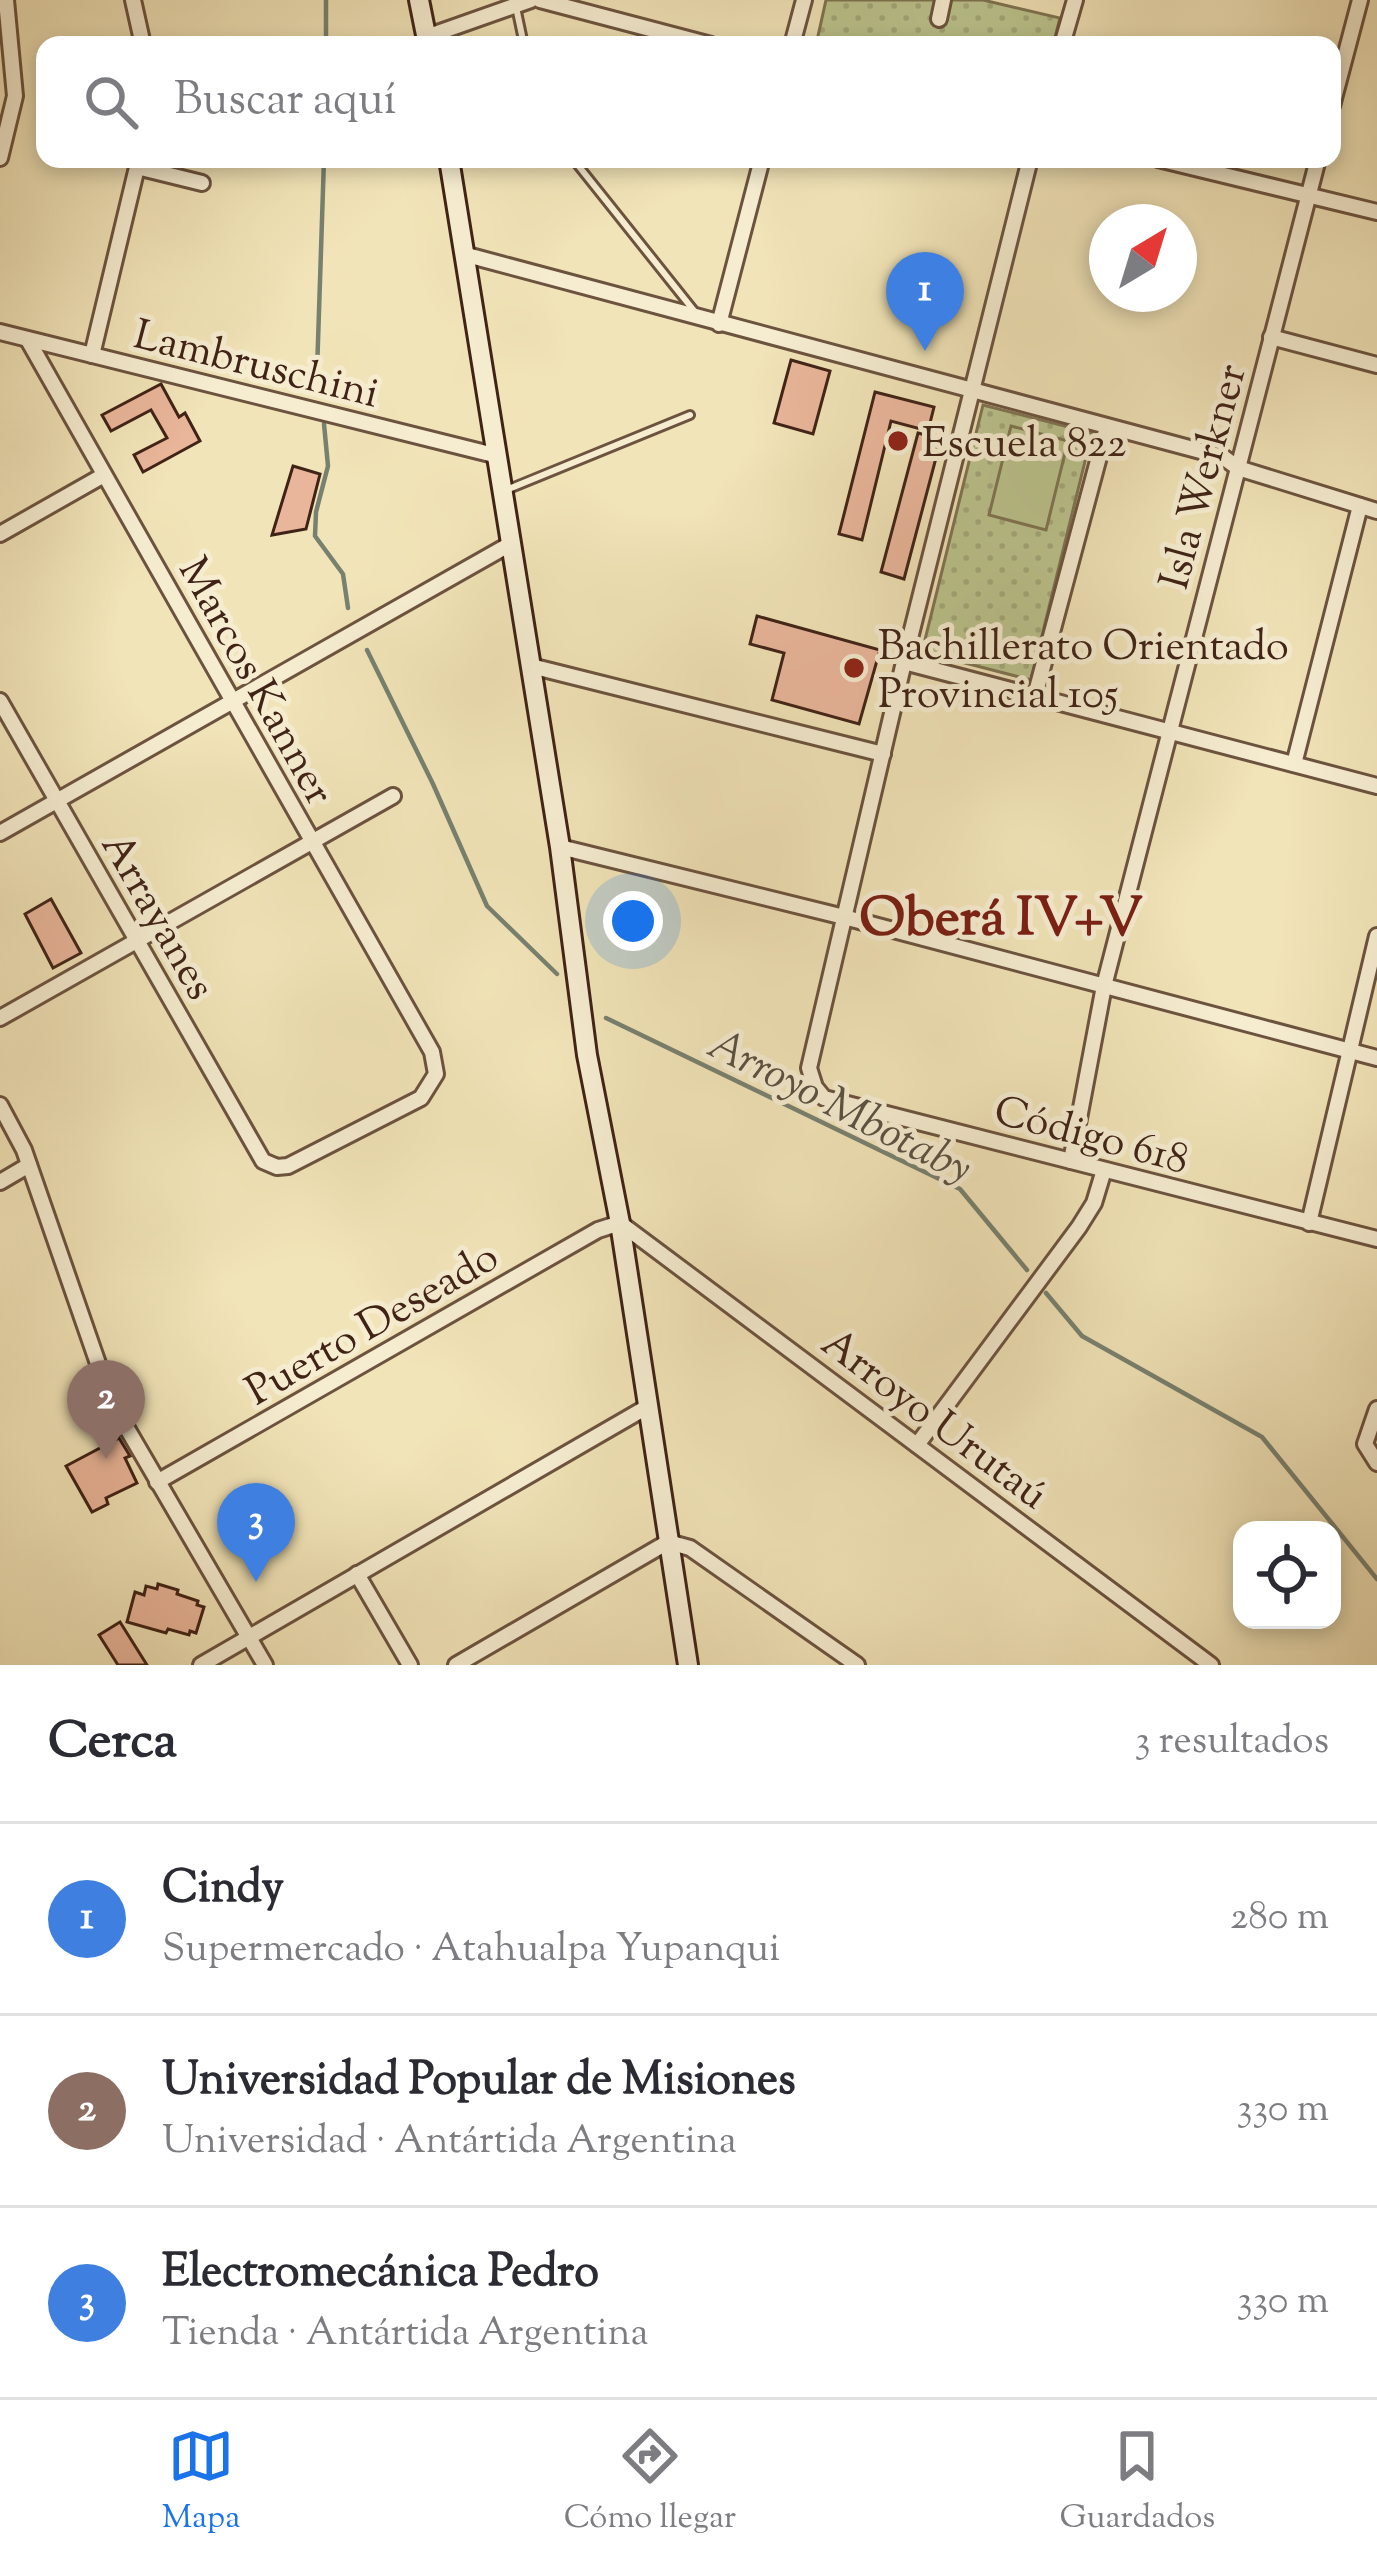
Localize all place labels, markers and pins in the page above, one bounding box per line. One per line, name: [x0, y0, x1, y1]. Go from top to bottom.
pin: 1: [886, 252, 964, 351]
place label: Escuela 822: [922, 416, 1126, 476]
marker: Escuela 822: [885, 428, 911, 454]
place label: Bachillerato Orientado Provincial 105: [878, 619, 1289, 727]
marker: Bachillerato Orientado Provincial 105: [841, 655, 867, 681]
pin: 2: [67, 1360, 145, 1459]
pin: 3: [217, 1483, 295, 1582]

